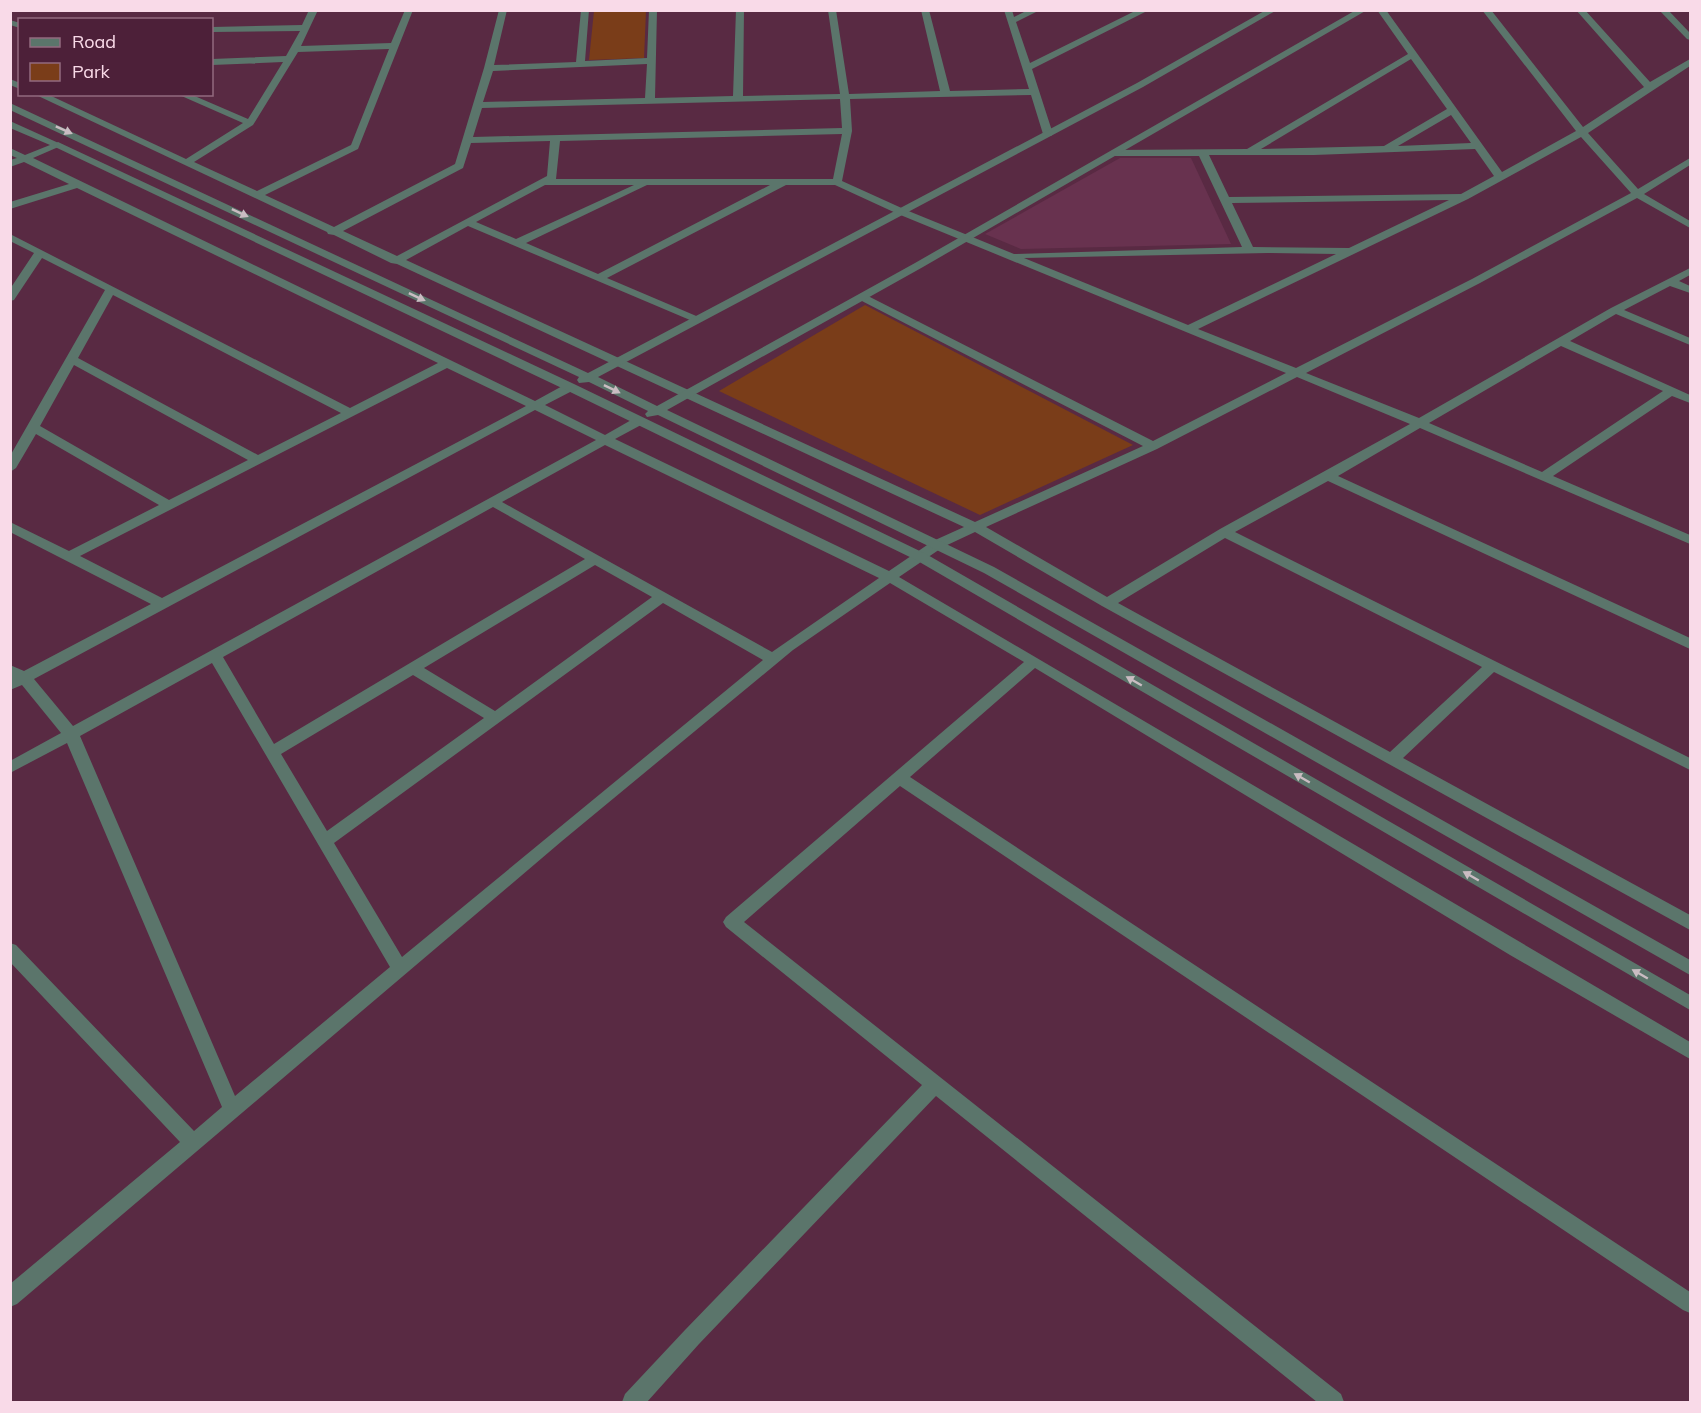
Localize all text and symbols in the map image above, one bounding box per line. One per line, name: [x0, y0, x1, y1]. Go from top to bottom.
legend: [18, 18, 213, 96]
text: Road: [72, 30, 116, 53]
text: Park: [72, 60, 111, 83]
one-way arrow: [55, 126, 72, 135]
one-way arrow: [232, 209, 249, 218]
one-way arrow: [408, 292, 425, 301]
one-way arrow: [603, 385, 620, 394]
one-way arrow: [1126, 675, 1142, 686]
one-way arrow: [1294, 774, 1311, 784]
one-way arrow: [1462, 871, 1479, 881]
one-way arrow: [1631, 969, 1648, 979]

